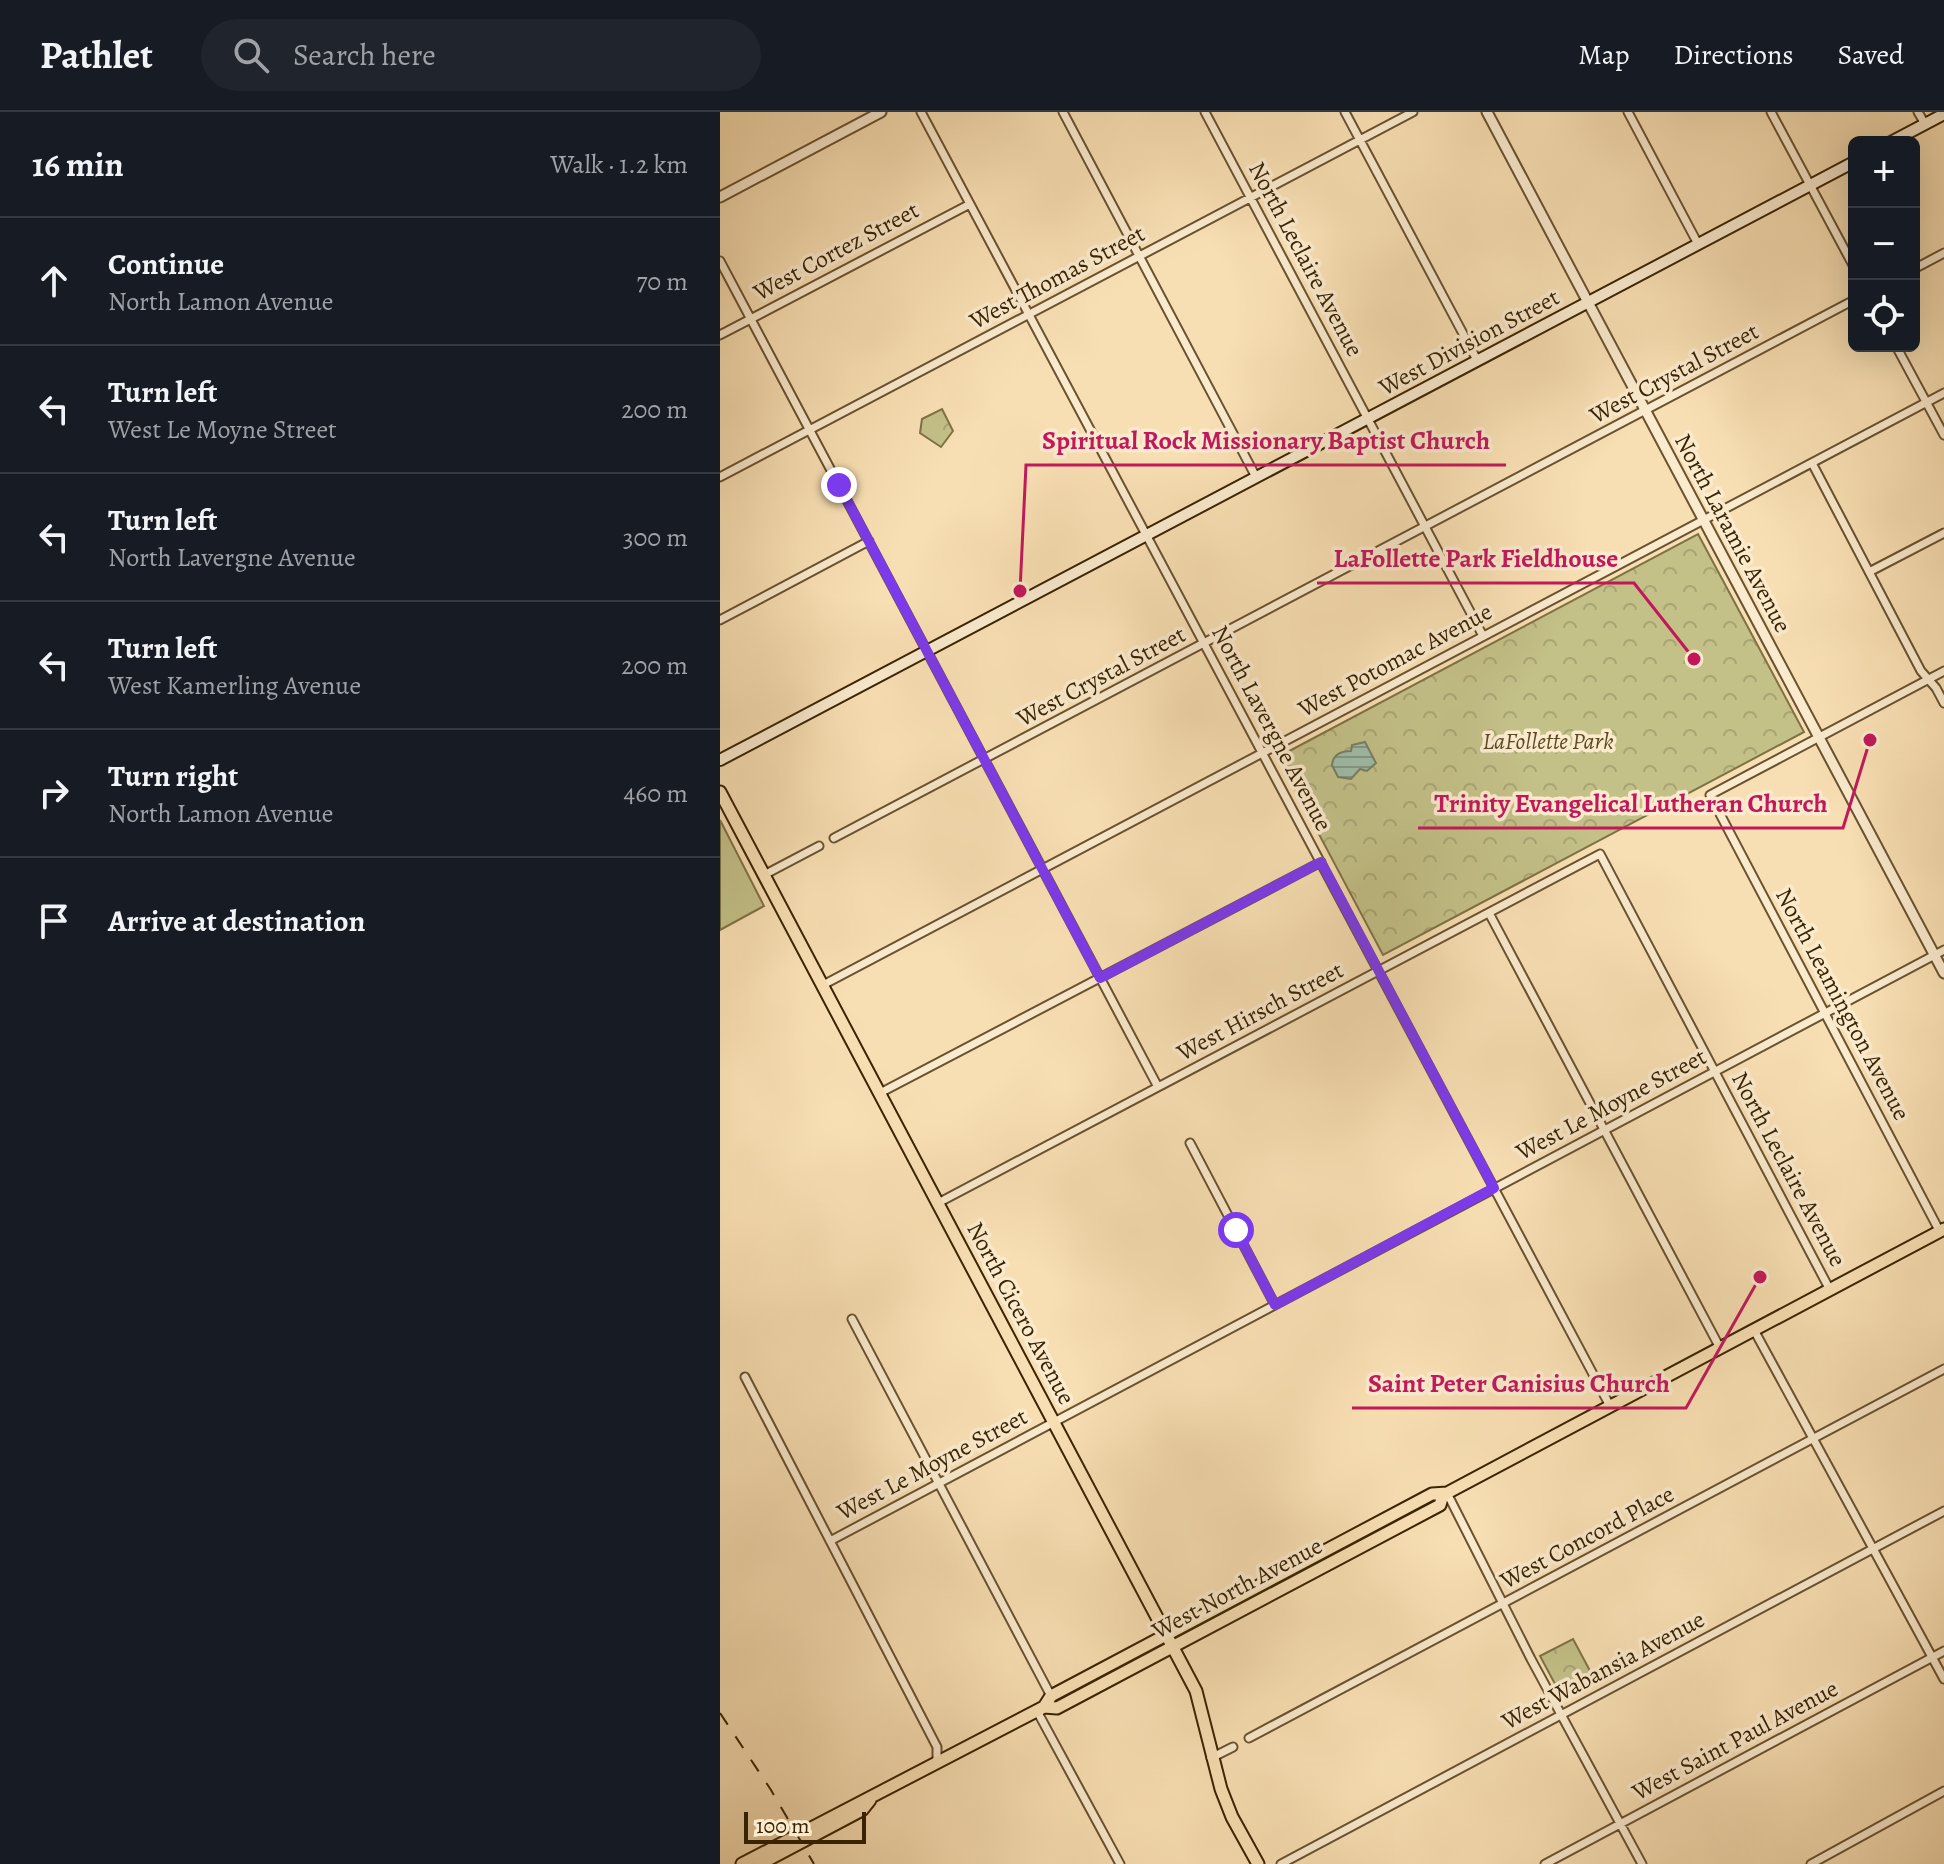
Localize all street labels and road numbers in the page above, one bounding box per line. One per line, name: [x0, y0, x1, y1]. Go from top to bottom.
street label: North Leclaire Avenue: [1241, 156, 1371, 362]
street label: West Cortez Street: [747, 194, 924, 309]
street label: West Thomas Street: [963, 217, 1150, 337]
street label: West Division Street: [1372, 281, 1565, 404]
street label: West Crystal Street: [1583, 315, 1764, 431]
street label: North Laramie Avenue: [1667, 428, 1799, 638]
street label: West Potomac Avenue: [1292, 595, 1498, 725]
street label: West Crystal Street: [1010, 618, 1191, 734]
street label: North Lavergne Avenue: [1204, 620, 1340, 836]
street label: North Leamington Avenue: [1768, 882, 1918, 1126]
street label: West Hirsch Street: [1170, 954, 1349, 1069]
street label: West Le Moyne Street: [1509, 1040, 1712, 1168]
street label: North Leclaire Avenue: [1724, 1066, 1854, 1272]
street label: North Cicero Avenue: [959, 1216, 1083, 1410]
street label: West Le Moyne Street: [830, 1400, 1033, 1528]
street label: West Concord Place: [1494, 1478, 1679, 1597]
street label: West North Avenue: [1145, 1530, 1328, 1647]
street label: West Wabansia Avenue: [1495, 1603, 1710, 1738]
street label: West Saint Paul Avenue: [1626, 1672, 1843, 1808]

